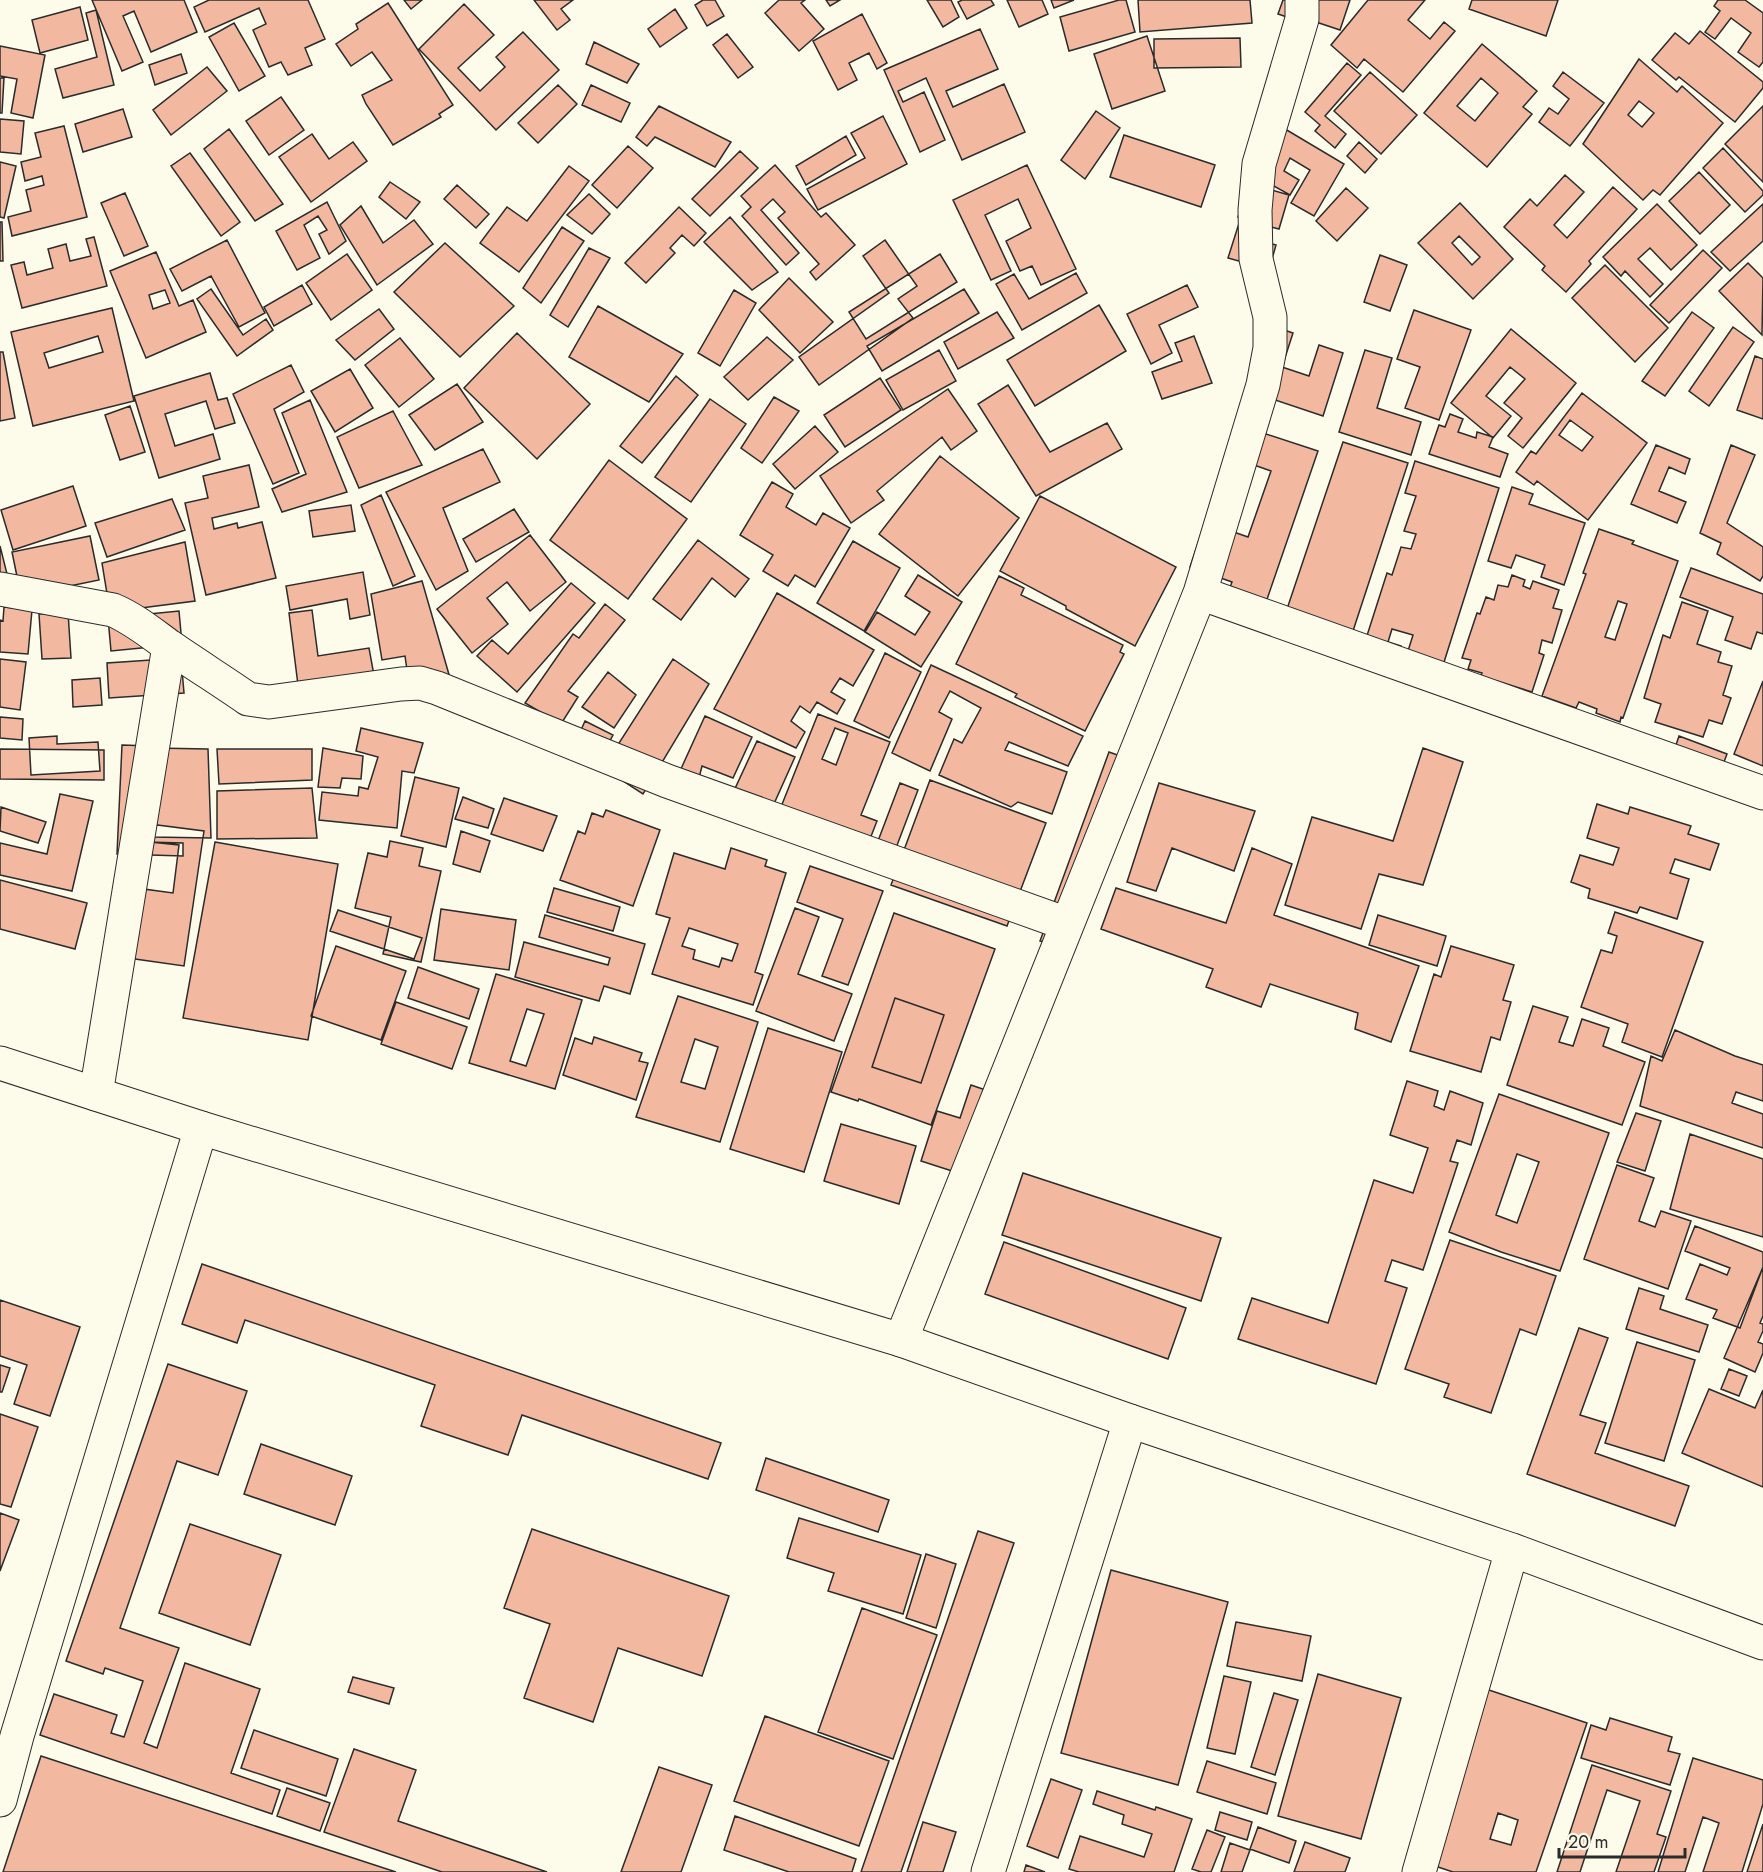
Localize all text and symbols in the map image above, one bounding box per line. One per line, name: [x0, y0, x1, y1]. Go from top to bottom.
scale bar: [1559, 1821, 1685, 1859]
text: 20 m: [1568, 1829, 1608, 1855]

